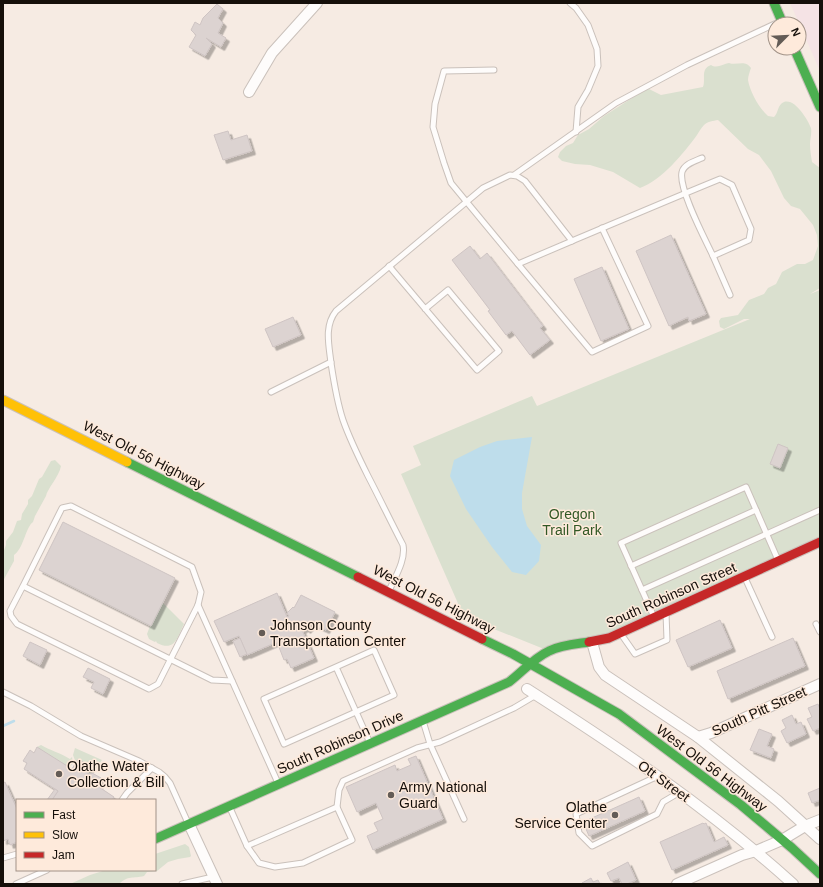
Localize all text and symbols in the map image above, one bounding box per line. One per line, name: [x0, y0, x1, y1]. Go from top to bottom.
north arrow: [767, 16, 807, 56]
text: N: [789, 26, 803, 38]
street label: West Old 56 Highway: [81, 417, 207, 493]
park label: Oregon Trail Park: [542, 506, 603, 538]
street label: South Robinson Street: [603, 559, 739, 631]
street label: West Old 56 Highway: [371, 561, 497, 637]
place label: Johnson County Transportation Center: [270, 617, 406, 649]
marker: Johnson County Transportation Center: [257, 628, 267, 638]
street label: South Pitt Street: [709, 683, 809, 739]
street label: South Robinson Drive: [275, 707, 406, 777]
street label: West Old 56 Highway: [654, 721, 770, 815]
street label: Ott Street: [635, 757, 693, 805]
place label: Olathe Water Collection & Bill: [67, 758, 164, 790]
marker: Olathe Water Collection & Bill: [54, 769, 64, 779]
place label: Army National Guard: [399, 779, 487, 811]
marker: Army National Guard: [386, 790, 396, 800]
legend: [16, 799, 156, 871]
place label: Olathe Service Center: [514, 799, 607, 831]
text: Fast: [52, 808, 76, 822]
marker: Olathe Service Center: [610, 810, 620, 820]
text: Slow: [52, 828, 78, 842]
text: Jam: [52, 848, 75, 862]

